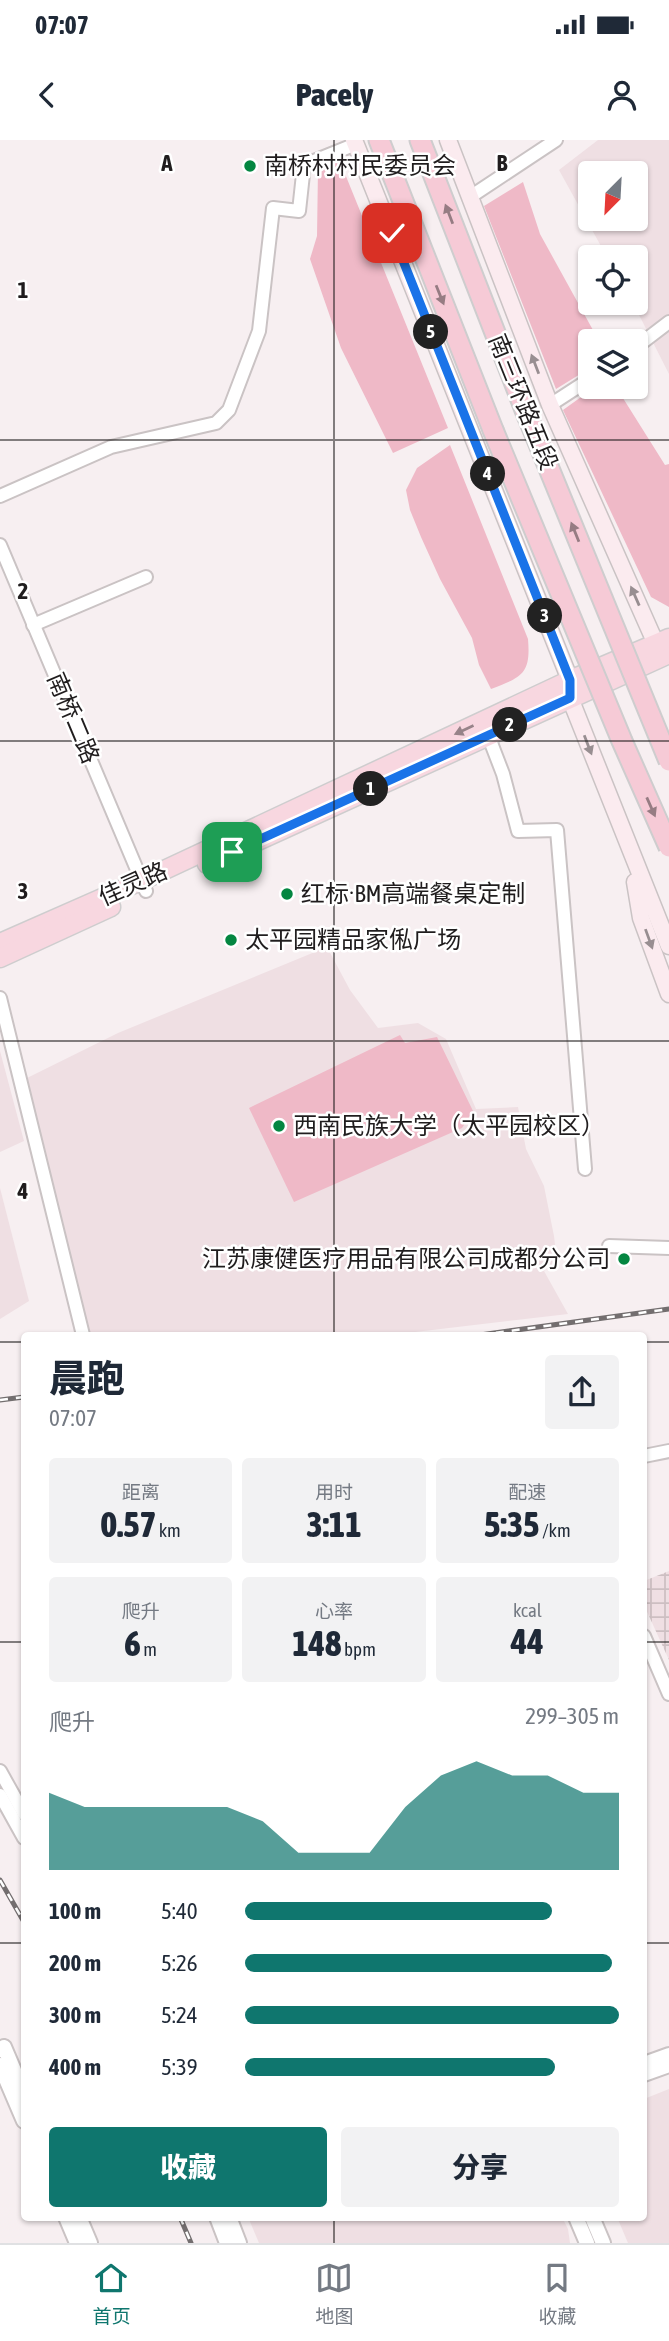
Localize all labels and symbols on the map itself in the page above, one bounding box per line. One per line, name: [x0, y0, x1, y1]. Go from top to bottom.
text: A: [160, 150, 173, 176]
text: B: [497, 150, 508, 176]
place label: 南桥村村民委员会: [264, 152, 456, 179]
marker: 南桥村村民委员会: [242, 158, 258, 174]
north arrow: [578, 161, 648, 231]
pin: [362, 203, 422, 263]
one-way arrow: [443, 204, 454, 225]
text: 1: [18, 277, 29, 303]
one-way arrow: [434, 284, 445, 305]
pin: 5: [414, 314, 448, 350]
street label: 南三环路五段: [484, 330, 563, 474]
one-way arrow: [529, 354, 540, 375]
pin: 4: [470, 456, 505, 492]
one-way arrow: [569, 522, 581, 542]
text: 2: [18, 578, 28, 604]
one-way arrow: [629, 585, 640, 606]
pin: 3: [528, 598, 562, 634]
street label: 南桥二路: [42, 668, 105, 767]
pin: 2: [492, 708, 528, 742]
one-way arrow: [454, 724, 474, 735]
one-way arrow: [583, 734, 594, 755]
pin: 1: [354, 772, 388, 806]
one-way arrow: [645, 797, 657, 817]
pin: [202, 822, 262, 882]
street label: 佳灵路: [94, 857, 171, 911]
text: 3: [18, 878, 28, 904]
place label: 红标·BM高端餐桌定制: [301, 880, 526, 907]
marker: 红标·BM高端餐桌定制: [279, 886, 295, 902]
place label: 太平园精品家俬广场: [245, 926, 461, 953]
one-way arrow: [644, 928, 655, 949]
marker: 太平园精品家俬广场: [223, 932, 239, 948]
place label: 西南民族大学（太平园校区）: [293, 1112, 605, 1139]
marker: 西南民族大学（太平园校区）: [271, 1118, 287, 1134]
text: 4: [17, 1178, 29, 1204]
place label: 江苏康健医疗用品有限公司成都分公司: [202, 1245, 610, 1272]
marker: 江苏康健医疗用品有限公司成都分公司: [616, 1251, 632, 1267]

